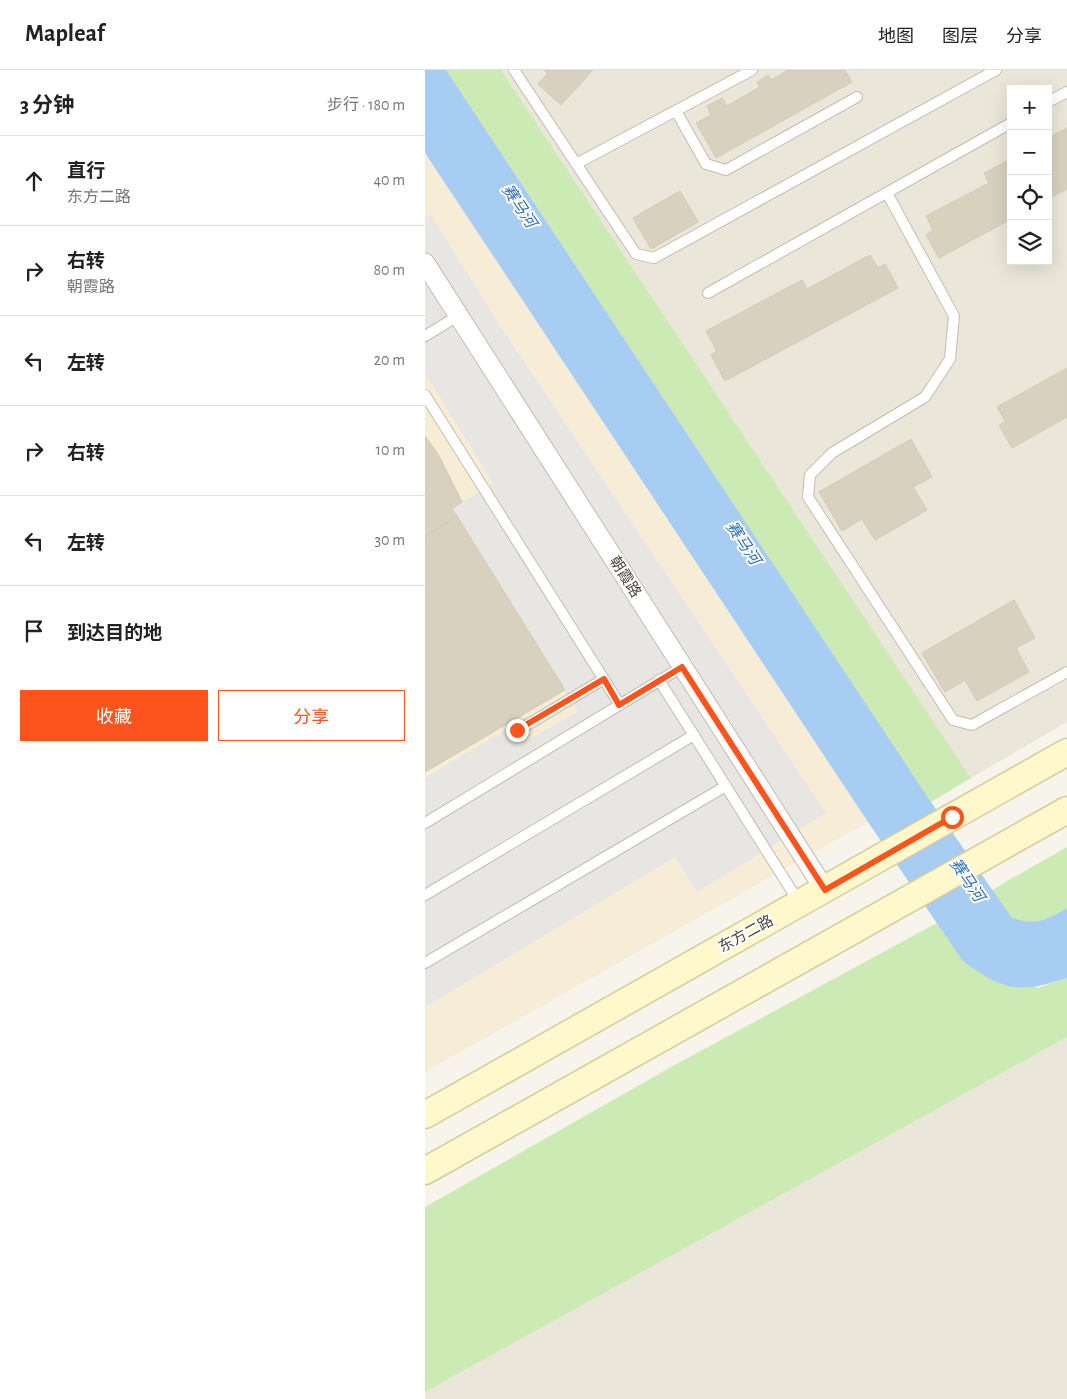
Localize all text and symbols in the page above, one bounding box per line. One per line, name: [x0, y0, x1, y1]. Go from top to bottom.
text: Mapleaf: [25, 22, 105, 46]
text: 地图: [878, 28, 914, 46]
text: 图层: [942, 28, 978, 46]
text: 分享: [1006, 28, 1042, 46]
map controls: [1007, 85, 1052, 265]
button: +: [1007, 85, 1052, 130]
text: 3 分钟: [20, 95, 74, 116]
text: 步行 · 180 m: [327, 97, 405, 113]
button: −: [1007, 130, 1052, 175]
text: 直行: [67, 162, 105, 181]
icon: ahead: [20, 167, 48, 195]
text: 40 m: [373, 172, 405, 188]
button: locate: [1007, 175, 1052, 220]
water label: 赛马河: [499, 181, 542, 233]
text: 东方二路: [67, 189, 131, 205]
button: layers: [1007, 220, 1052, 265]
text: 右转: [67, 252, 105, 271]
icon: right: [20, 257, 48, 285]
text: 80 m: [374, 262, 405, 278]
text: 朝霞路: [67, 279, 115, 295]
icon: left: [20, 347, 48, 375]
text: 20 m: [374, 352, 405, 368]
text: 左转: [67, 354, 105, 373]
icon: right: [20, 437, 48, 465]
text: 10 m: [376, 442, 405, 458]
text: 右转: [67, 444, 105, 463]
water label: 赛马河: [723, 518, 766, 570]
icon: left: [20, 527, 48, 555]
text: 30 m: [375, 532, 405, 548]
text: 左转: [67, 534, 105, 553]
street label: 朝霞路: [607, 553, 644, 600]
icon: arrive: [20, 617, 48, 645]
text: 到达目的地: [67, 624, 162, 643]
button: 收藏: [20, 690, 208, 741]
button: 分享: [218, 690, 405, 741]
route end: [506, 719, 529, 742]
route start: [941, 806, 964, 829]
water label: 赛马河: [947, 855, 990, 907]
street label: 东方二路: [716, 912, 776, 955]

